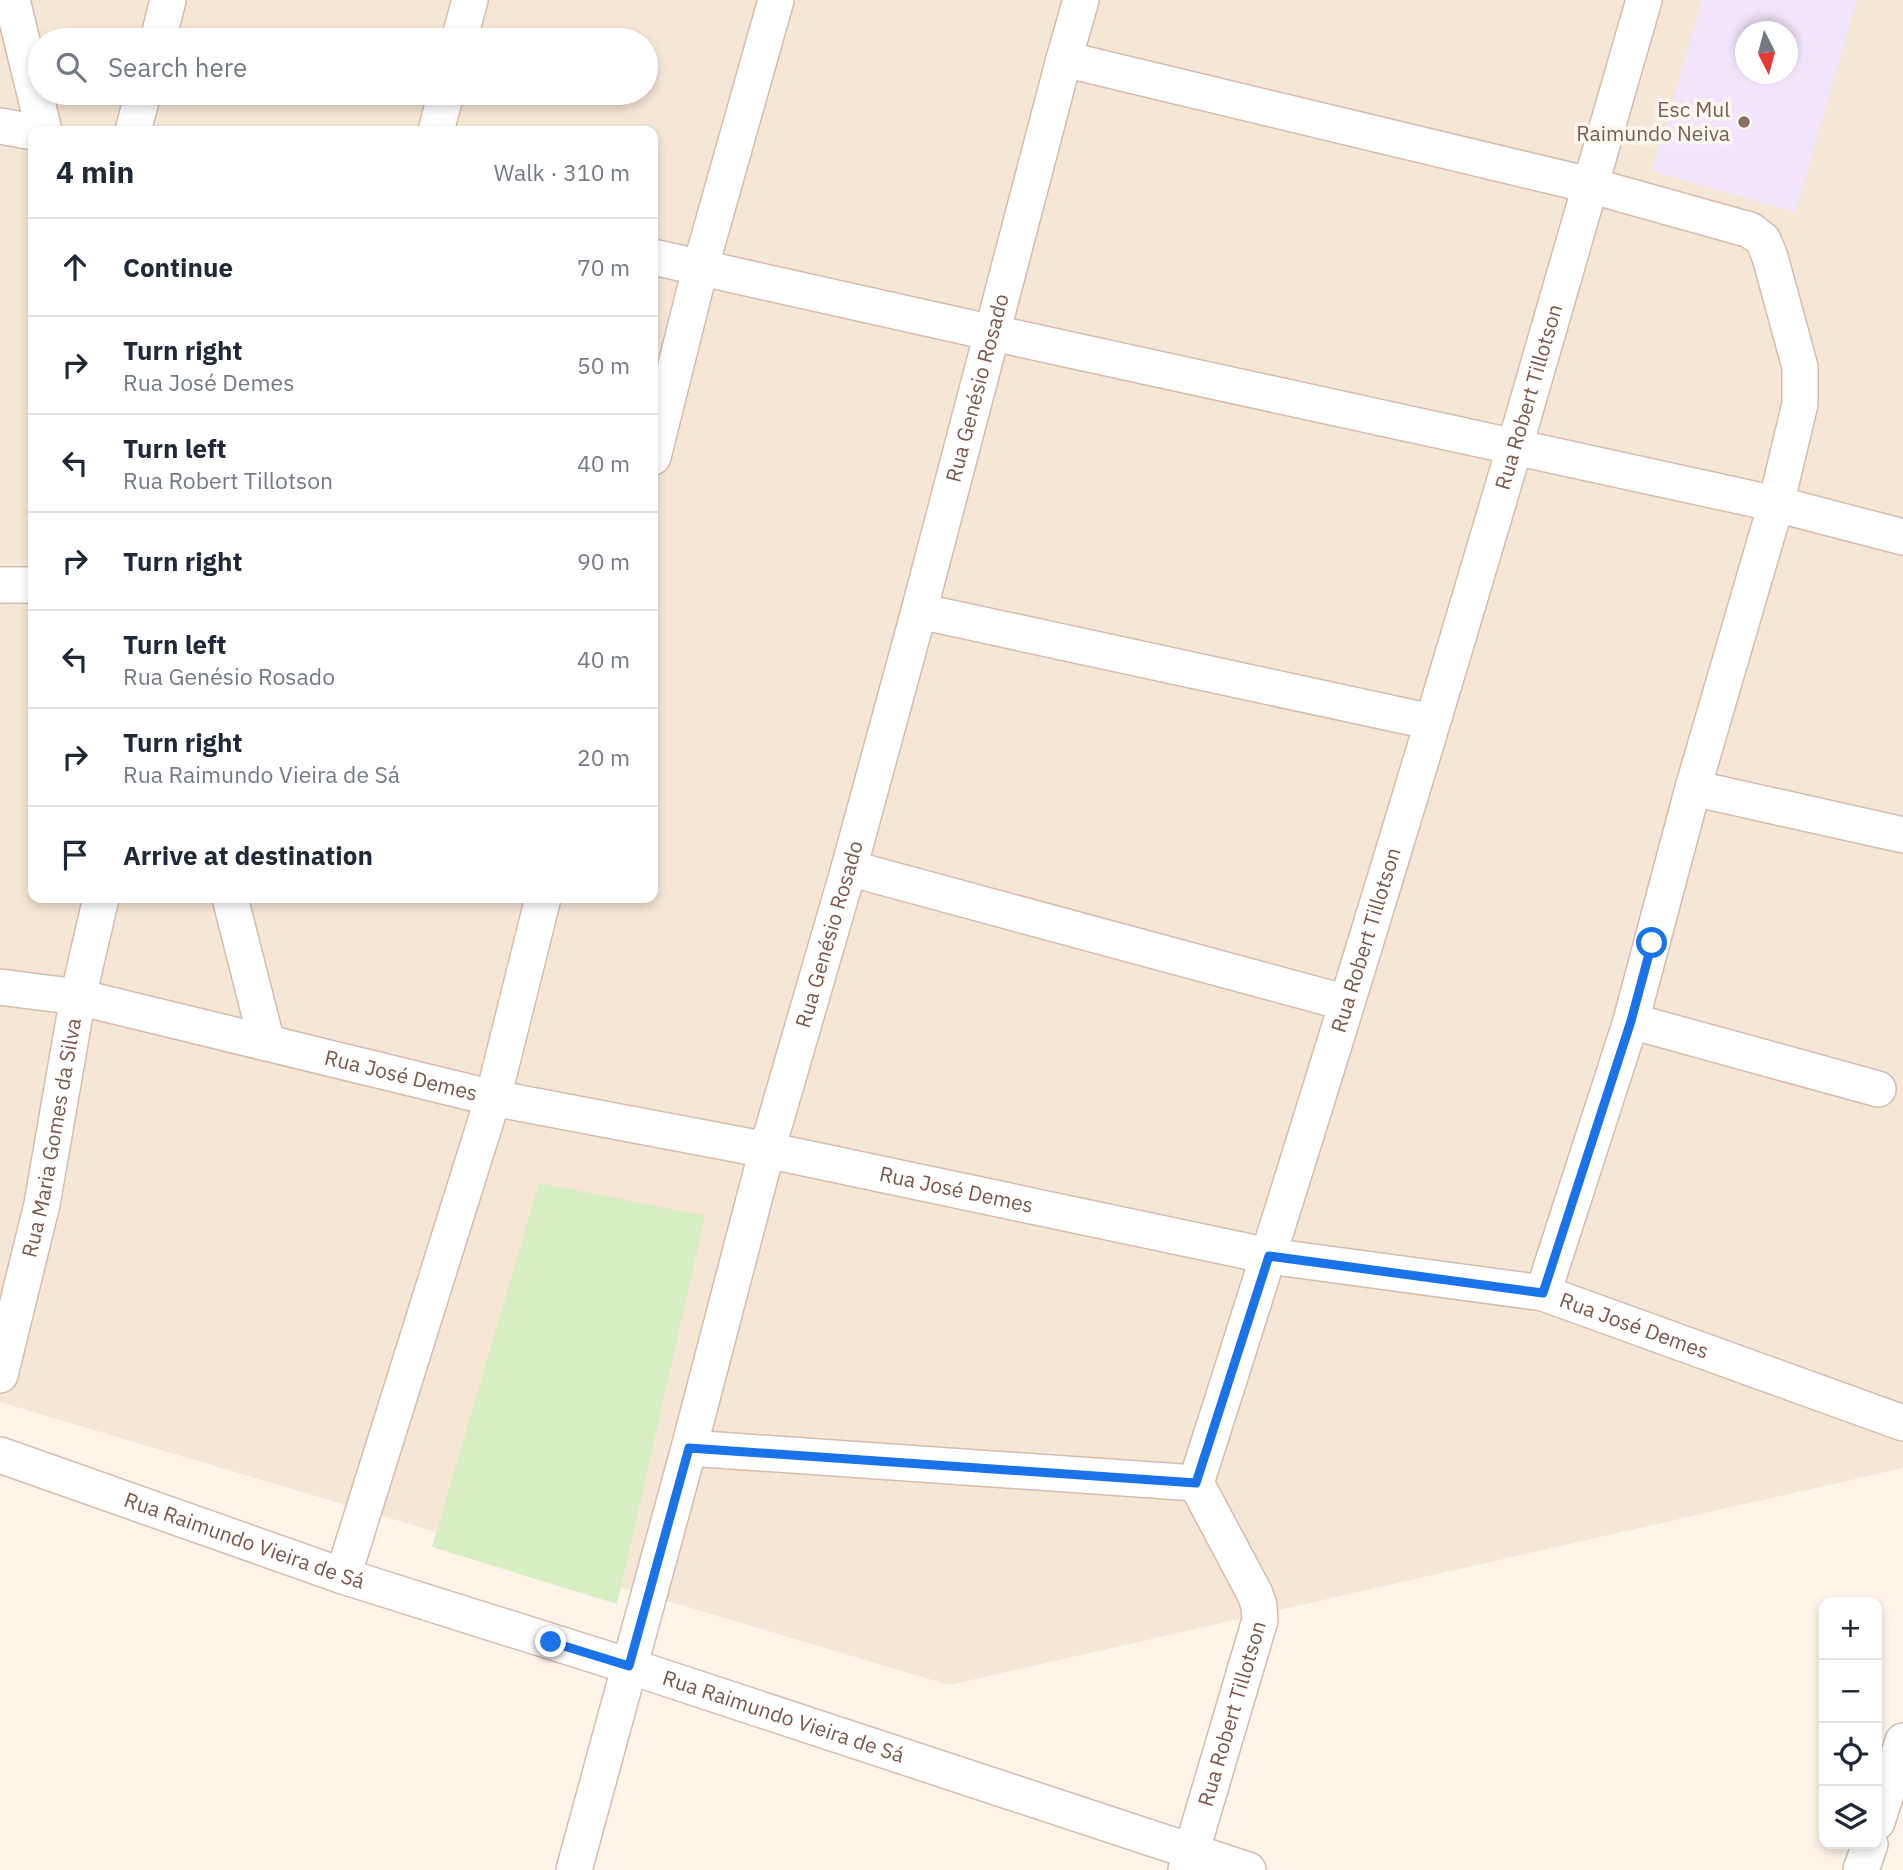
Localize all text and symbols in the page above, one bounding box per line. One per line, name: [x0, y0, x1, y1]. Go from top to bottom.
north arrow: [1735, 21, 1798, 84]
search box: [28, 28, 658, 105]
icon: search: [52, 48, 90, 86]
text: Search here: [108, 50, 247, 84]
place label: Esc Mul Raimundo Neiva: [1576, 95, 1730, 147]
marker: Esc Mul Raimundo Neiva: [1736, 114, 1752, 130]
text: 4 min: [56, 152, 134, 191]
text: Walk · 310 m: [494, 157, 630, 187]
icon: ahead: [56, 248, 94, 286]
text: Continue: [123, 250, 233, 284]
text: 70 m: [577, 252, 630, 282]
street label: Rua Genésio Rosado: [938, 291, 1015, 485]
street label: Rua Robert Tillotson: [1488, 301, 1568, 493]
text: Turn right: [123, 333, 242, 367]
icon: right: [56, 346, 94, 384]
text: 50 m: [577, 350, 630, 380]
text: Rua José Demes: [123, 367, 294, 397]
text: Turn left: [123, 431, 226, 465]
icon: left: [56, 444, 94, 482]
text: 40 m: [577, 448, 630, 478]
text: Rua Robert Tillotson: [123, 465, 333, 495]
icon: right: [56, 542, 94, 580]
text: Turn right: [123, 544, 242, 578]
text: 90 m: [577, 546, 630, 576]
text: Turn left: [123, 627, 226, 661]
icon: left: [56, 640, 94, 678]
text: 40 m: [577, 644, 630, 674]
text: Rua Genésio Rosado: [123, 661, 335, 691]
text: Turn right: [123, 725, 242, 759]
icon: right: [56, 738, 94, 776]
text: 20 m: [577, 742, 630, 772]
text: Rua Raimundo Vieira de Sá: [123, 759, 400, 789]
icon: arrive: [56, 836, 94, 874]
street label: Rua Genésio Rosado: [788, 837, 869, 1031]
text: Arrive at destination: [123, 838, 373, 872]
street label: Rua Robert Tillotson: [1324, 844, 1407, 1036]
route start: [1636, 927, 1667, 958]
street label: Rua Maria Gomes da Silva: [14, 1016, 87, 1260]
street label: Rua José Demes: [322, 1043, 481, 1107]
street label: Rua José Demes: [877, 1159, 1036, 1219]
street label: Rua José Demes: [1556, 1285, 1713, 1365]
street label: Rua Raimundo Vieira de Sá: [121, 1485, 368, 1595]
map controls: [1819, 1597, 1882, 1849]
button: +: [1819, 1597, 1882, 1660]
street label: Rua Robert Tillotson: [1191, 1617, 1272, 1809]
route end: [535, 1626, 566, 1657]
button: −: [1819, 1660, 1882, 1723]
street label: Rua Raimundo Vieira de Sá: [659, 1663, 908, 1769]
button: locate: [1819, 1723, 1882, 1786]
button: layers: [1819, 1786, 1882, 1849]

